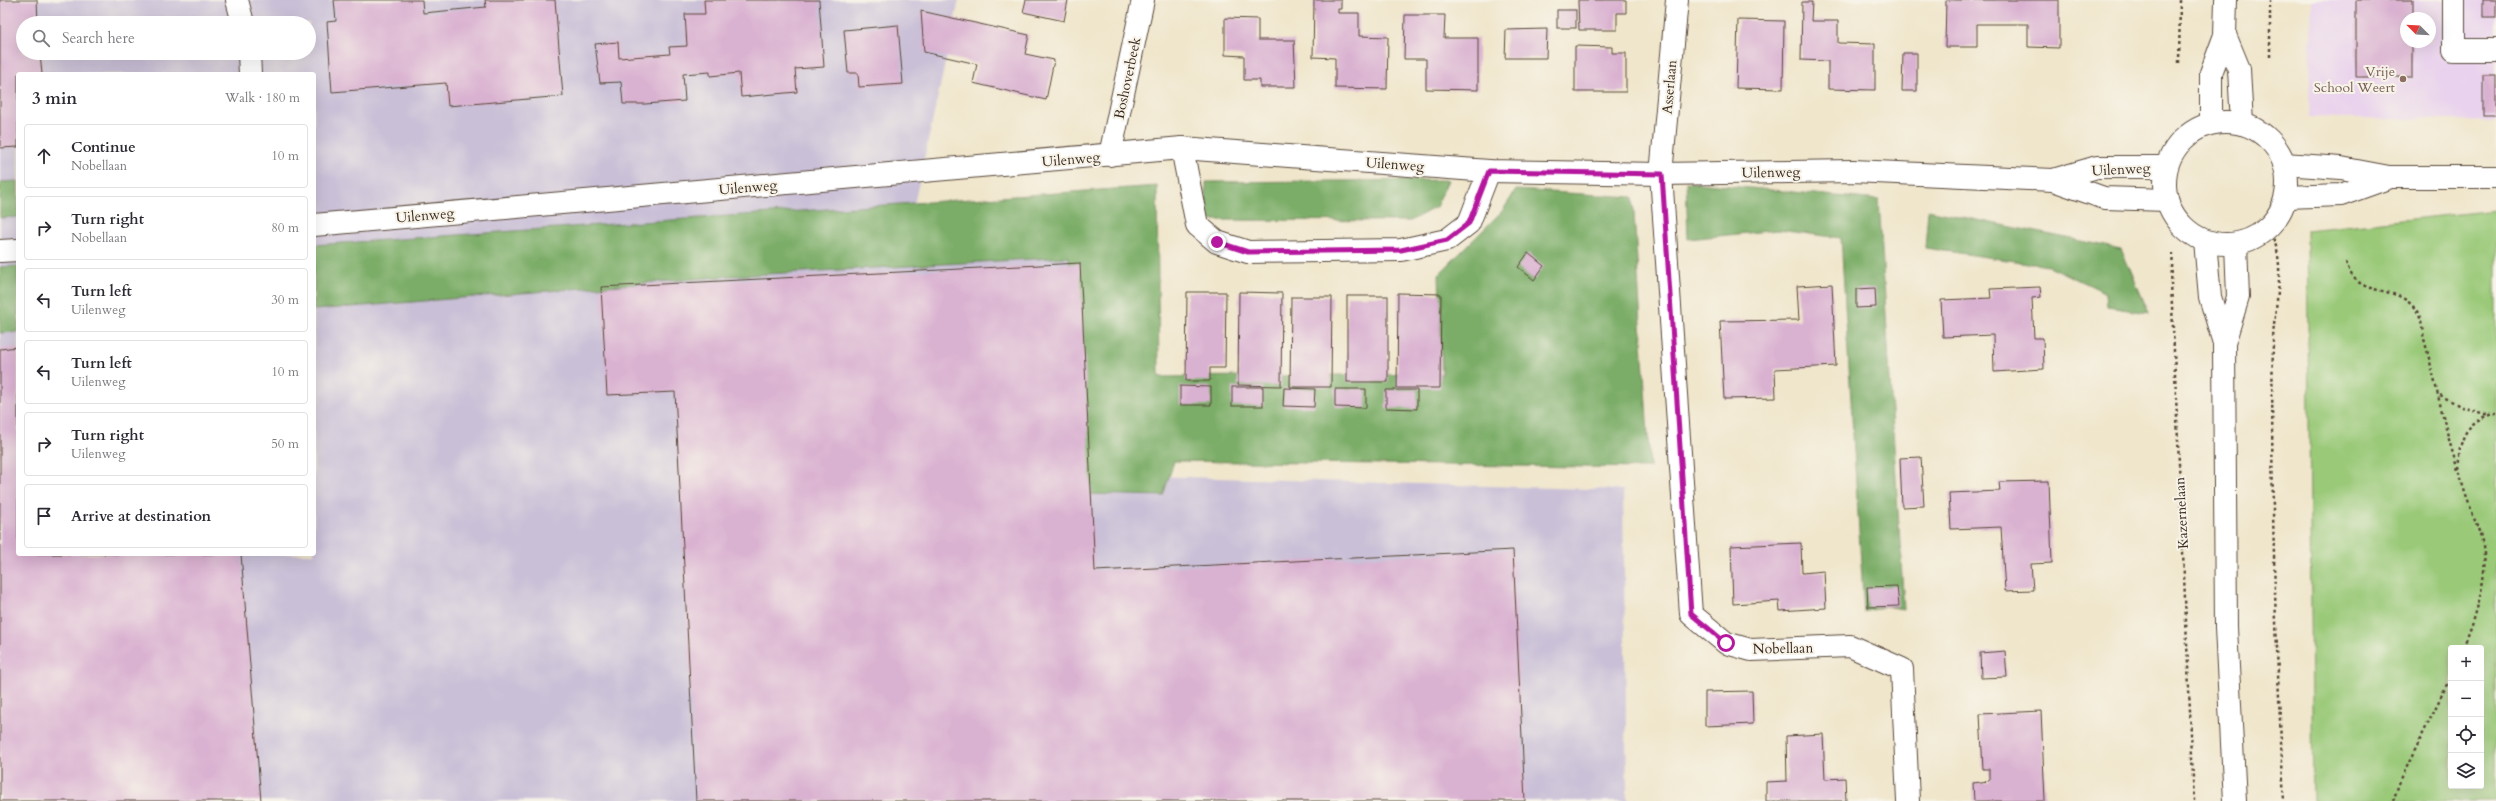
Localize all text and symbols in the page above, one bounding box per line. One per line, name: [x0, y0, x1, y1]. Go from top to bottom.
north arrow: [2400, 12, 2436, 48]
search box: [16, 16, 316, 60]
icon: search: [30, 27, 52, 49]
text: Search here: [62, 28, 135, 48]
street label: Boshoverbeek: [1110, 35, 1146, 121]
street label: Asserlaan: [1658, 59, 1681, 115]
place label: Vrije School Weert: [2314, 62, 2396, 97]
marker: Vrije School Weert: [2398, 74, 2408, 84]
text: 3 min: [32, 87, 77, 110]
text: Walk · 180 m: [225, 89, 300, 107]
text: Continue: [71, 137, 136, 157]
icon: ahead: [33, 145, 55, 167]
text: 10 m: [271, 147, 299, 165]
street label: Uilenweg: [1041, 147, 1101, 172]
street label: Uilenweg: [1365, 153, 1425, 176]
text: Nobellaan: [71, 157, 127, 175]
street label: Uilenweg: [2091, 158, 2151, 181]
street label: Uilenweg: [1742, 162, 1801, 183]
street label: Uilenweg: [718, 175, 778, 200]
street label: Uilenweg: [395, 203, 455, 228]
text: Turn right: [71, 209, 144, 229]
icon: right: [33, 217, 55, 239]
text: 80 m: [271, 219, 299, 237]
text: Nobellaan: [71, 229, 127, 247]
route end: [1208, 233, 1226, 251]
text: Turn left: [71, 281, 132, 301]
icon: left: [33, 289, 55, 311]
text: 30 m: [271, 291, 299, 309]
text: Uilenweg: [71, 301, 125, 319]
text: Turn left: [71, 353, 132, 373]
icon: left: [33, 361, 55, 383]
text: 10 m: [271, 363, 299, 381]
text: Uilenweg: [71, 373, 125, 391]
text: Turn right: [71, 425, 144, 445]
icon: right: [33, 433, 55, 455]
text: 50 m: [271, 435, 299, 453]
text: Uilenweg: [71, 445, 125, 463]
street label: Kazernelaan: [2170, 476, 2193, 549]
icon: arrive: [33, 505, 55, 527]
text: Arrive at destination: [71, 506, 211, 526]
route start: [1717, 634, 1735, 652]
street label: Nobellaan: [1753, 638, 1813, 659]
map controls: [2448, 645, 2484, 789]
button: +: [2448, 645, 2484, 681]
button: −: [2448, 681, 2484, 717]
button: locate: [2448, 717, 2484, 753]
button: layers: [2448, 753, 2484, 789]

